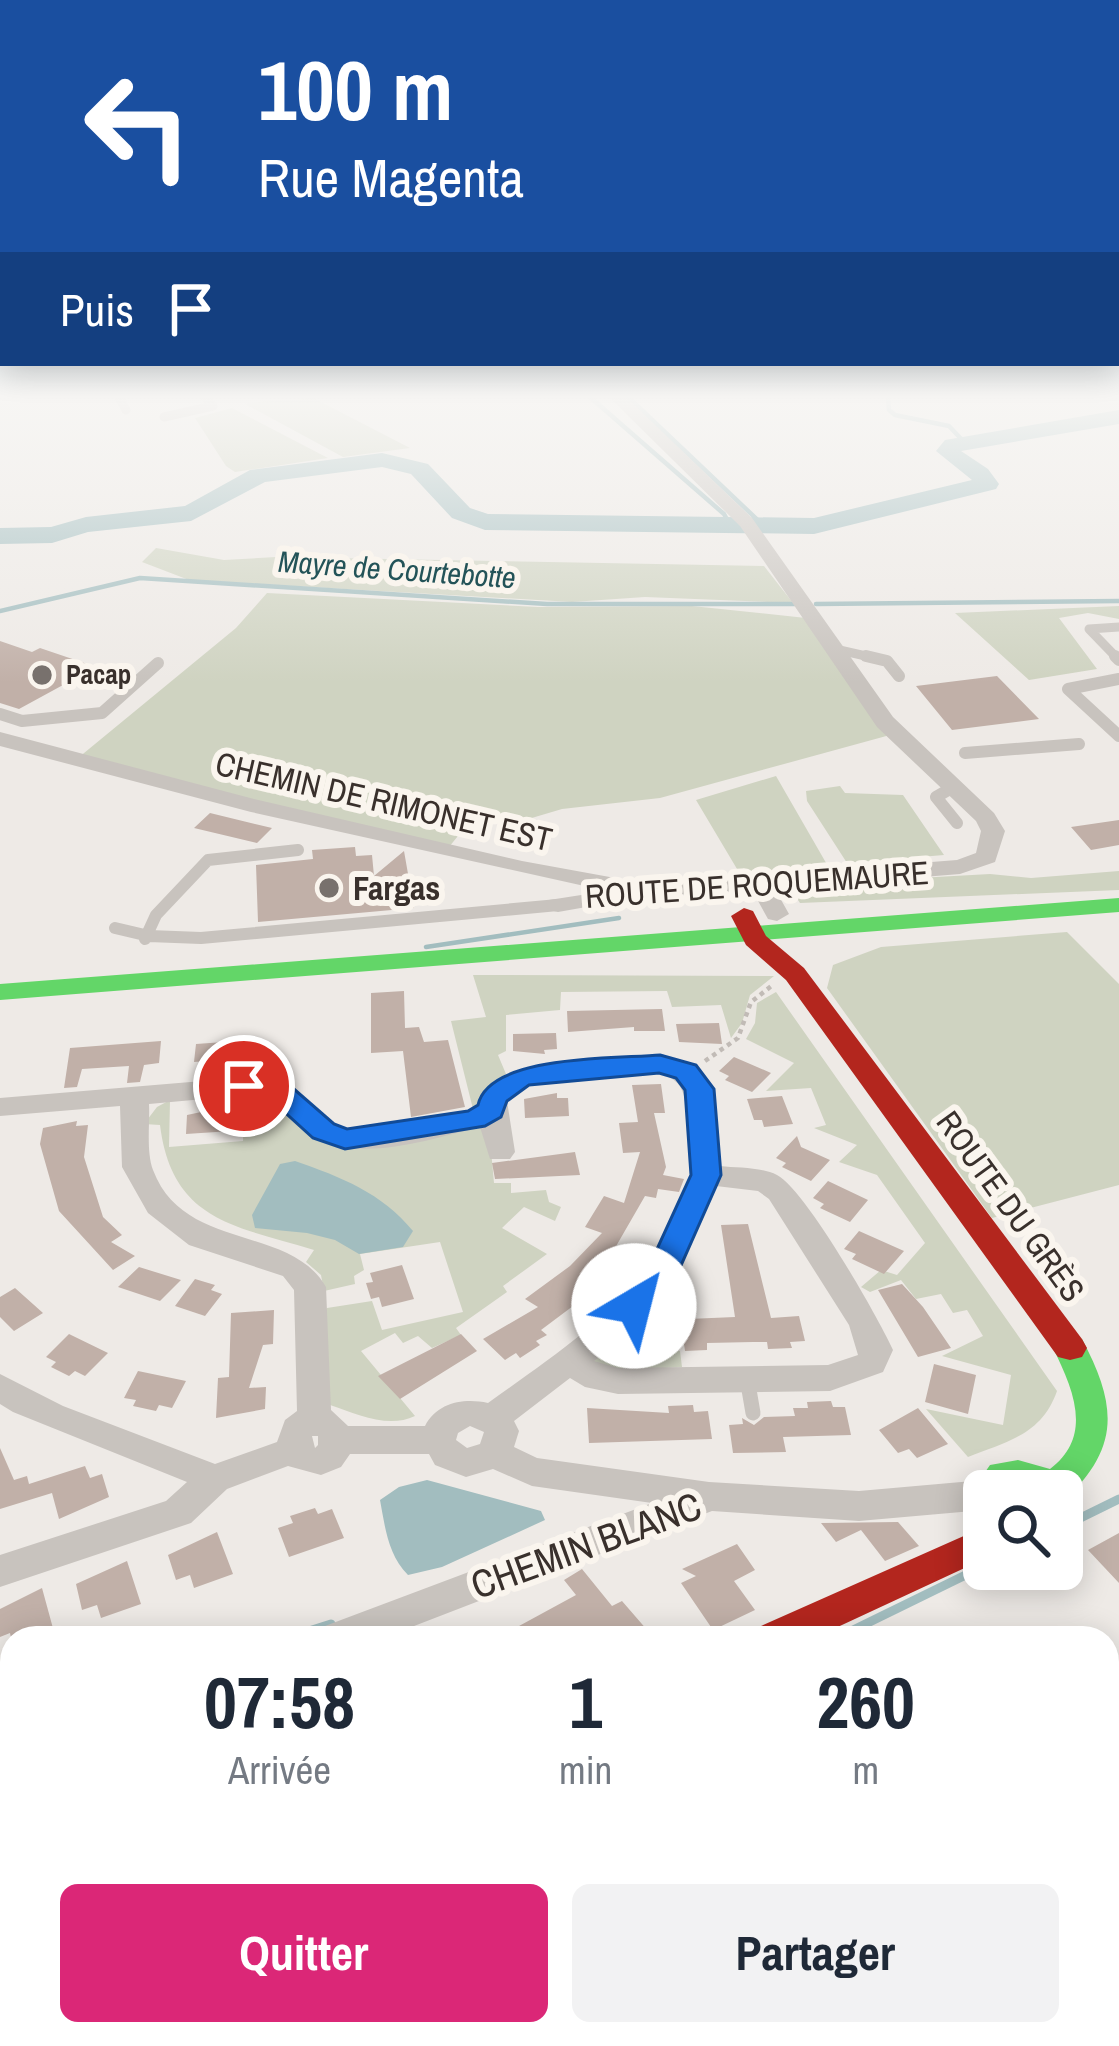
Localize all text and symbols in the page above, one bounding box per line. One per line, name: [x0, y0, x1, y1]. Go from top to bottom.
text: 100 m: [258, 33, 453, 146]
icon: left: [60, 48, 216, 204]
text: Rue Magenta: [258, 141, 524, 214]
icon: arrive: [158, 276, 224, 342]
text: Puis: [60, 279, 134, 340]
water label: Mayre de Courtebotte: [277, 541, 517, 597]
place label: Pacap: [66, 656, 131, 692]
marker: Pacap: [29, 662, 55, 688]
street label: CHEMIN DE RIMONET EST: [212, 741, 556, 861]
street label: ROUTE DE ROQUEMAURE: [584, 850, 930, 918]
place label: Fargas: [353, 866, 440, 910]
marker: Fargas: [316, 875, 342, 901]
pin: [193, 1035, 295, 1137]
icon: arrive: [211, 1053, 277, 1119]
street label: ROUTE DU GRÈS: [927, 1102, 1095, 1310]
position arrow: [571, 1243, 697, 1369]
map controls: [963, 1470, 1083, 1590]
button: search: [963, 1470, 1083, 1590]
street label: CHEMIN BLANC: [464, 1479, 708, 1611]
text: 07:58: [204, 1653, 355, 1750]
text: 1: [569, 1653, 602, 1750]
text: 260: [816, 1653, 915, 1750]
text: Arrivée: [228, 1744, 331, 1796]
text: min: [559, 1744, 612, 1796]
text: m: [852, 1744, 879, 1796]
button: Quitter: [60, 1884, 548, 2022]
button: Partager: [572, 1884, 1059, 2022]

